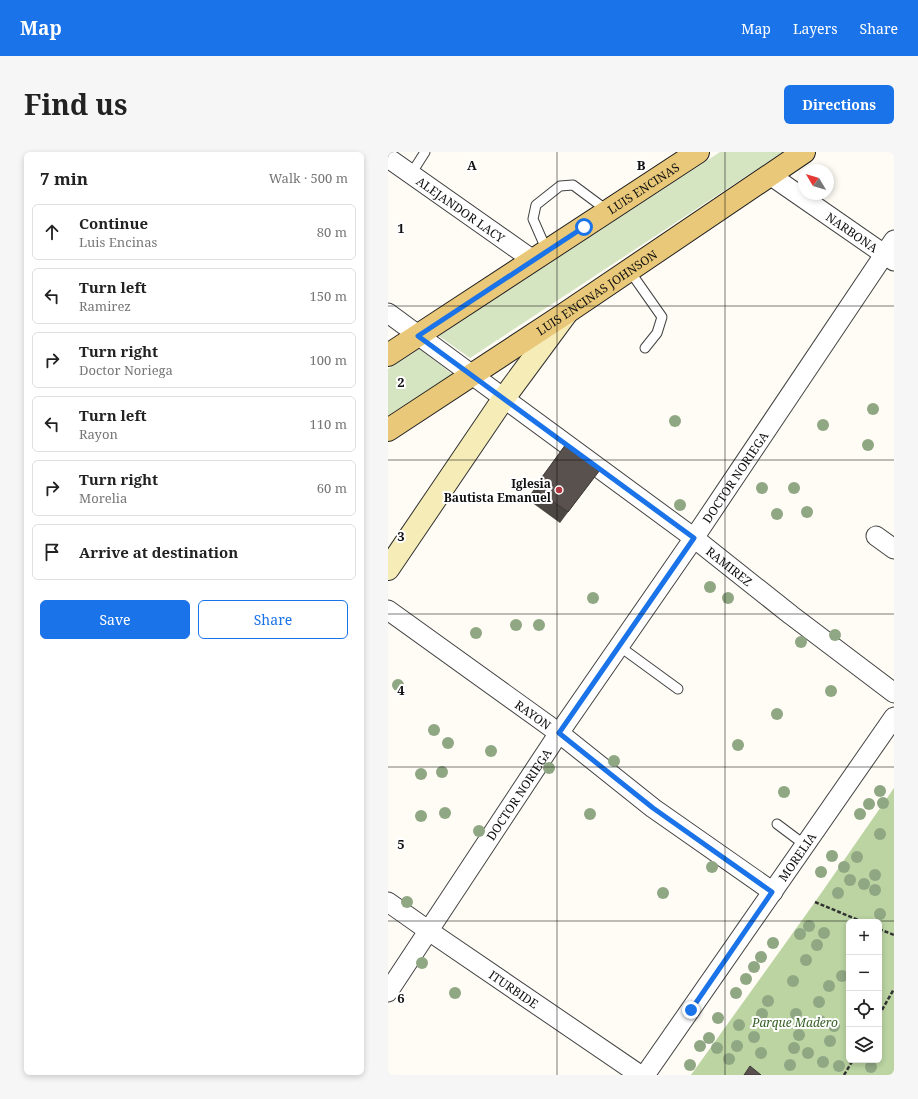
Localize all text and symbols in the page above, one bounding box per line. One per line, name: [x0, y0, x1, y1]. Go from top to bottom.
text: Map: [20, 15, 62, 41]
text: Map: [741, 19, 771, 38]
text: Layers: [793, 19, 838, 38]
text: Share: [860, 19, 898, 38]
text: Find us: [24, 85, 128, 123]
button: Directions: [784, 85, 894, 124]
text: A: [467, 156, 477, 174]
text: B: [637, 156, 646, 174]
street label: LUIS ENCINAS: [604, 158, 682, 218]
north arrow: [798, 164, 834, 200]
text: 7 min: [40, 167, 88, 190]
text: Walk · 500 m: [269, 169, 348, 187]
street label: ALEJANDOR LACY: [413, 172, 509, 247]
street label: NARBONA: [823, 208, 882, 256]
text: Continue: [79, 213, 148, 233]
route start: [575, 218, 593, 236]
text: 1: [397, 219, 405, 237]
icon: ahead: [41, 221, 63, 243]
text: 80 m: [317, 223, 347, 241]
text: Luis Encinas: [79, 233, 157, 251]
street label: LUIS ENCINAS JOHNSON: [533, 245, 660, 339]
text: Turn left: [79, 277, 147, 297]
icon: left: [41, 285, 63, 307]
text: 150 m: [310, 287, 347, 305]
text: Ramirez: [79, 297, 131, 315]
text: Turn right: [79, 341, 158, 361]
icon: right: [41, 349, 63, 371]
text: 100 m: [310, 351, 347, 369]
text: Doctor Noriega: [79, 361, 173, 379]
text: 2: [397, 373, 405, 391]
text: Turn left: [79, 405, 147, 425]
icon: left: [41, 413, 63, 435]
text: 110 m: [310, 415, 347, 433]
text: Rayon: [79, 425, 118, 443]
street label: DOCTOR NORIEGA: [698, 427, 772, 526]
text: Turn right: [79, 469, 158, 489]
place label: Iglesia Bautista Emanuel: [444, 475, 552, 506]
icon: right: [41, 477, 63, 499]
text: 60 m: [317, 479, 347, 497]
marker: Iglesia Bautista Emanuel: [554, 485, 564, 495]
text: Morelia: [79, 489, 127, 507]
text: 3: [397, 527, 405, 545]
icon: arrive: [41, 541, 63, 563]
text: Arrive at destination: [79, 542, 238, 562]
street label: RAMIREZ: [703, 542, 756, 590]
button: Save: [40, 600, 190, 639]
button: Share: [198, 600, 348, 639]
text: 4: [397, 681, 405, 699]
street label: RAYON: [512, 696, 555, 733]
street label: DOCTOR NORIEGA: [482, 744, 555, 844]
street label: MORELIA: [774, 828, 820, 884]
text: 5: [397, 835, 405, 853]
map controls: [846, 919, 882, 1063]
button: +: [846, 919, 882, 955]
button: −: [846, 955, 882, 991]
street label: ITURBIDE: [486, 966, 542, 1012]
text: 6: [397, 989, 405, 1007]
button: locate: [846, 991, 882, 1027]
route end: [682, 1001, 700, 1019]
park label: Parque Madero: [751, 1014, 838, 1031]
button: layers: [846, 1027, 882, 1063]

